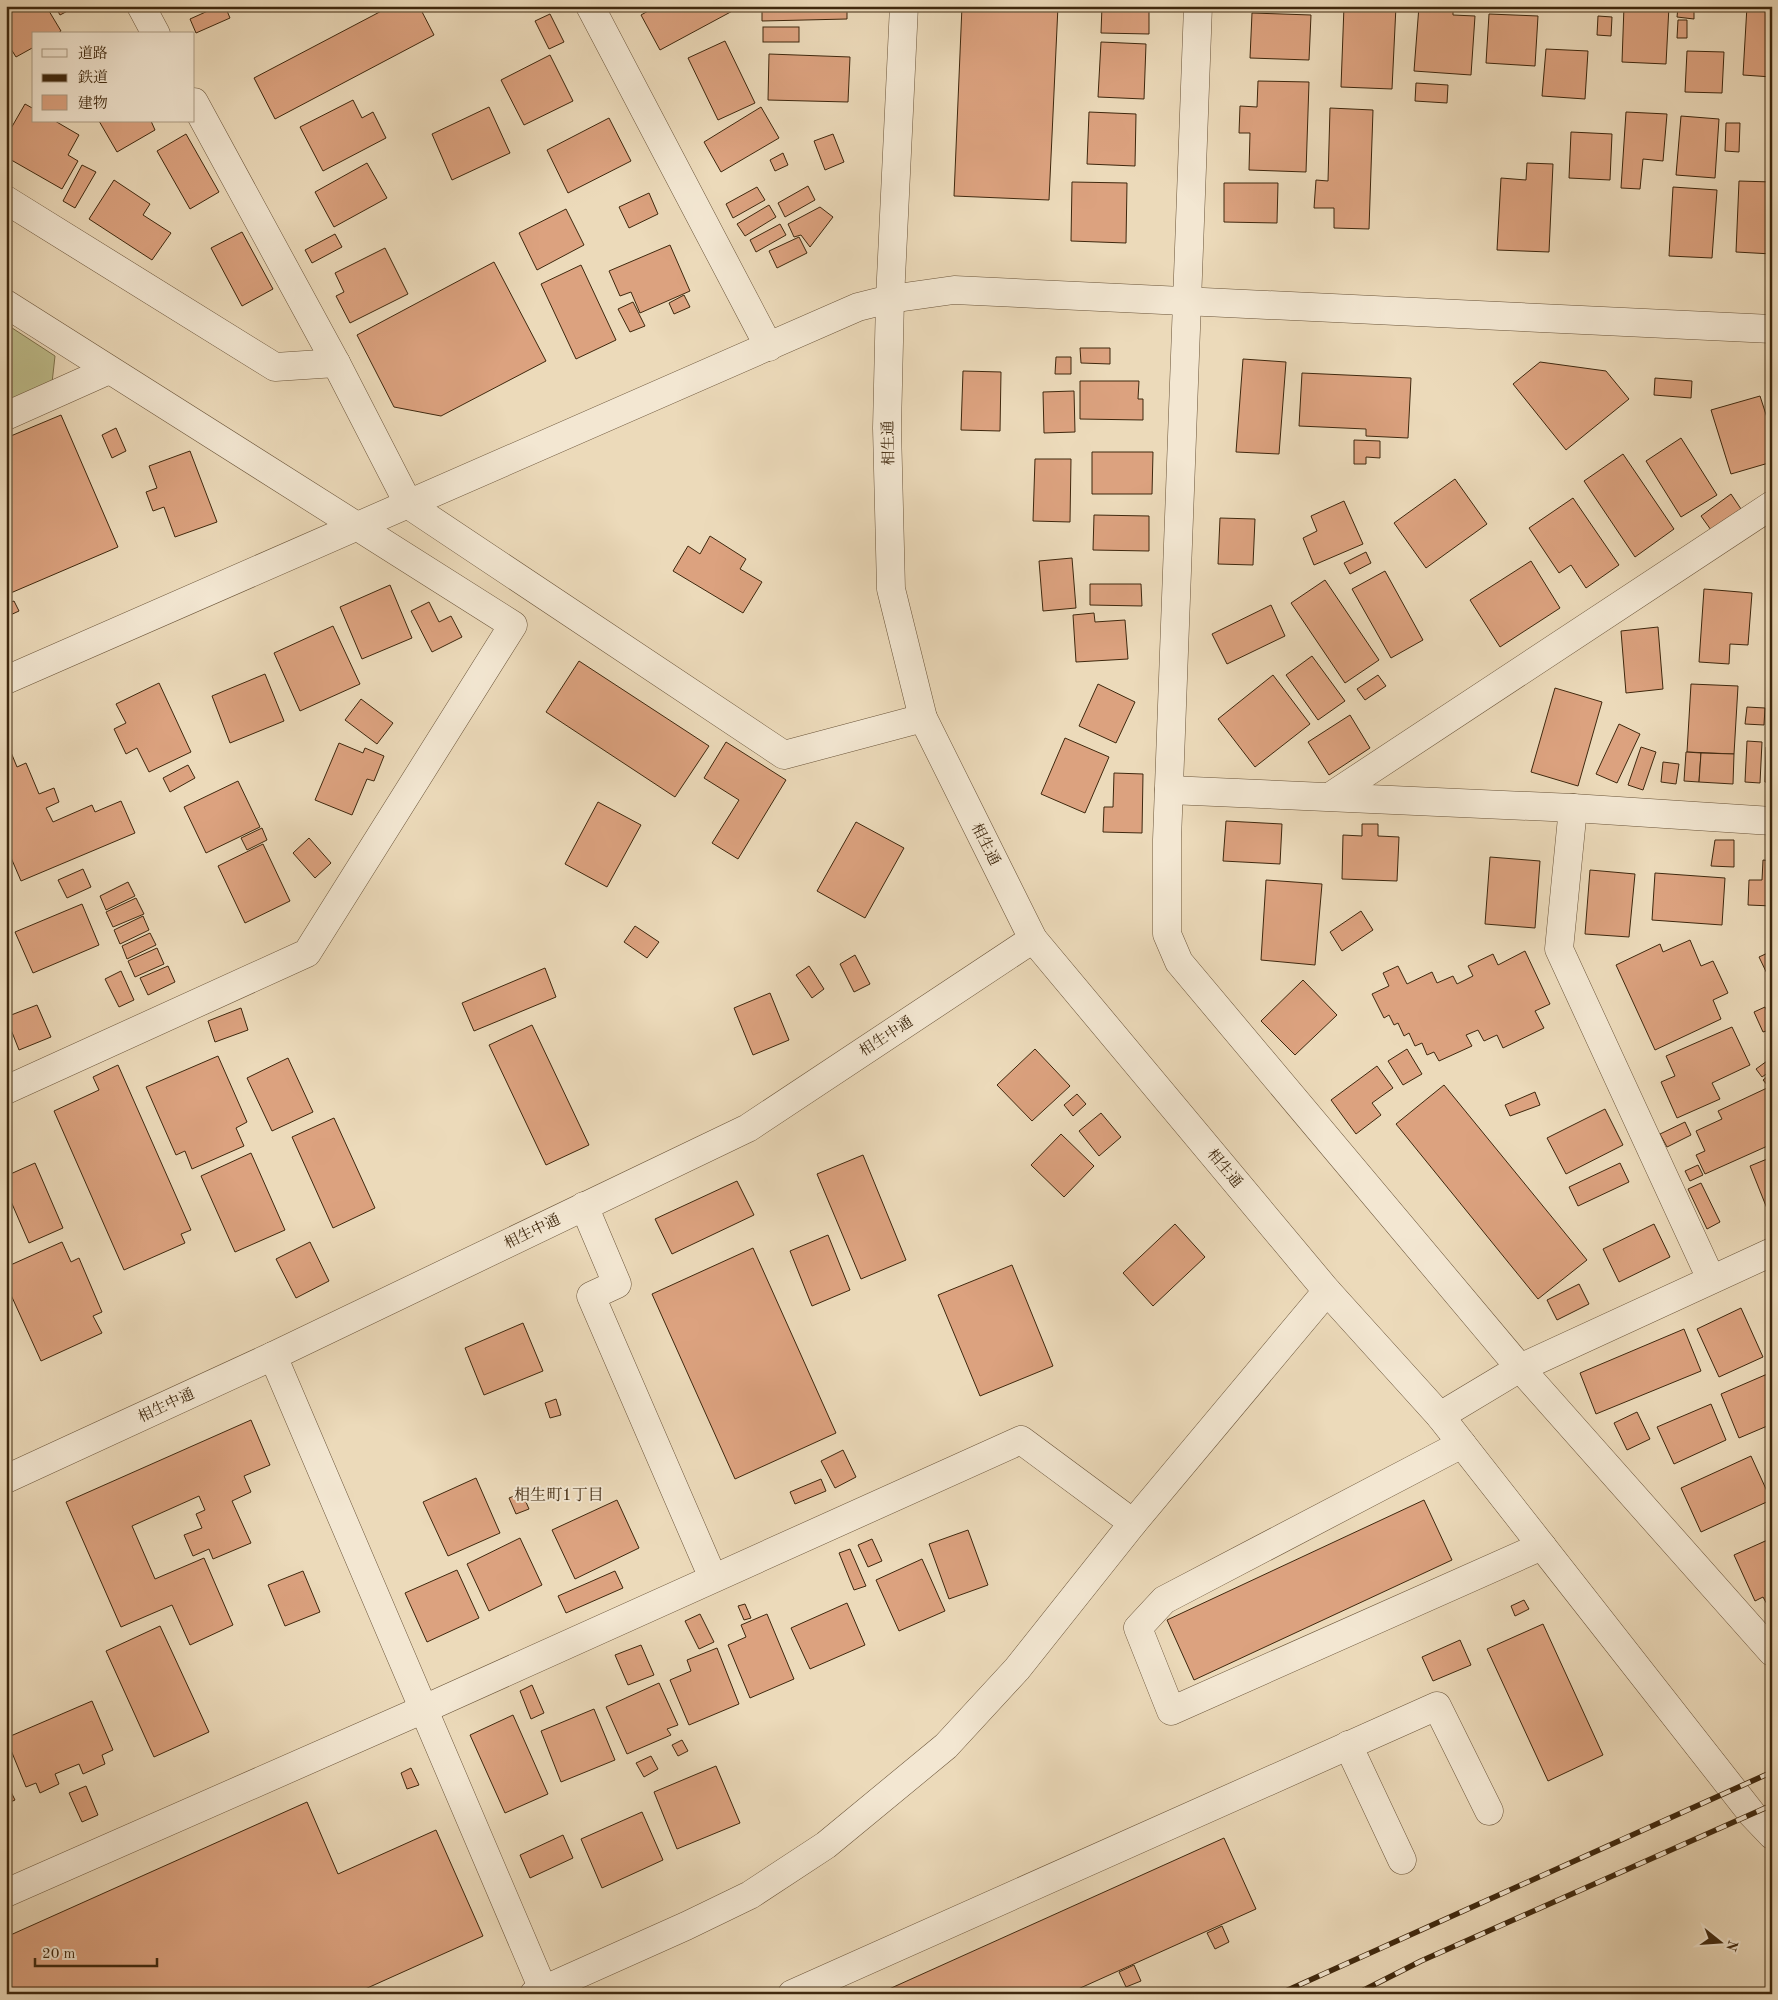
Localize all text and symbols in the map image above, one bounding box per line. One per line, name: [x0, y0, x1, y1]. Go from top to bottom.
legend: [32, 32, 195, 122]
text: 道路: [78, 45, 108, 62]
text: 鉄道: [78, 69, 108, 86]
text: 建物: [78, 95, 108, 112]
street label: 相生通: [880, 420, 897, 466]
street label: 相生通: [968, 820, 1003, 868]
street label: 相生中通: [856, 1013, 916, 1060]
street label: 相生通: [1204, 1146, 1246, 1191]
street label: 相生中通: [502, 1211, 563, 1252]
street label: 相生中通: [135, 1385, 197, 1426]
district label: 相生町1丁目: [514, 1486, 604, 1504]
north arrow: [1696, 1918, 1746, 1968]
scale bar: [35, 1935, 158, 1967]
text: N: [1723, 1938, 1740, 1953]
text: 20 m: [42, 1947, 76, 1962]

